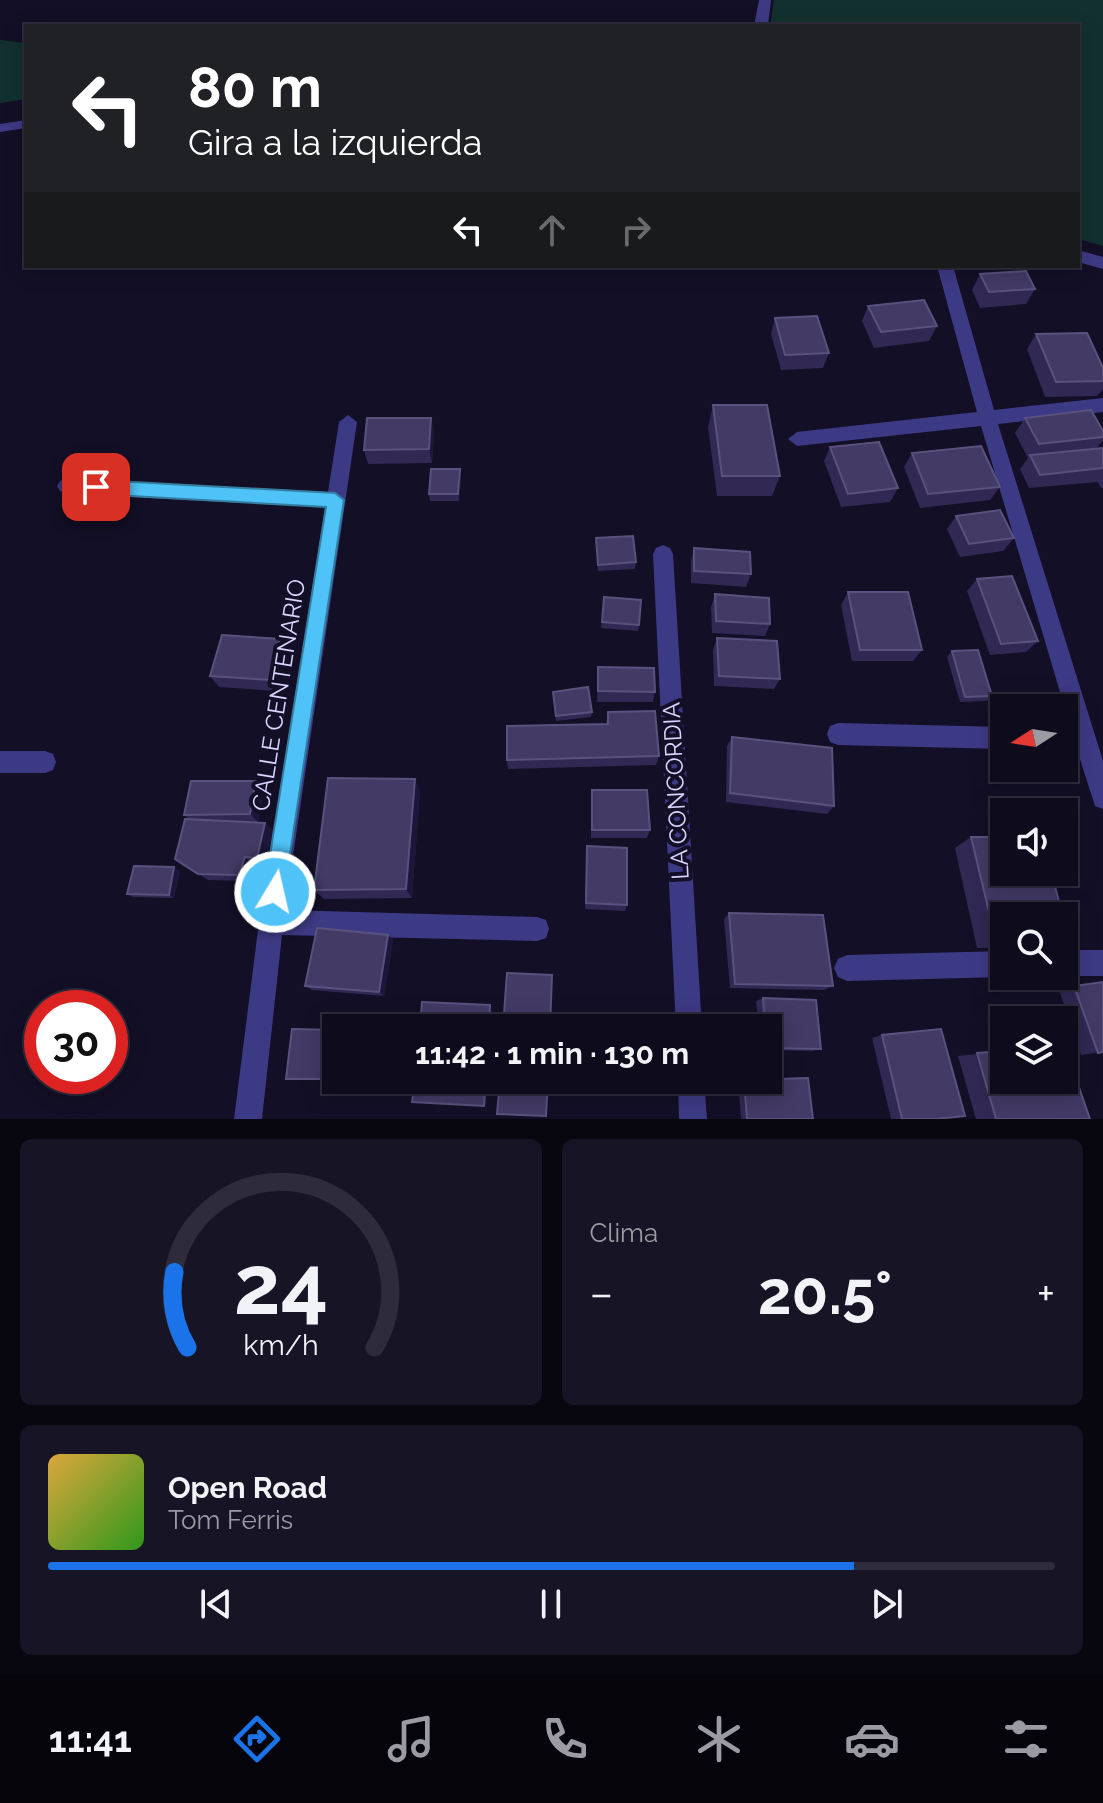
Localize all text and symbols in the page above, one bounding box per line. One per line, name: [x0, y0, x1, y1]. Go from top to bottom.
text: 80 m: [188, 54, 322, 120]
icon: left: [56, 56, 160, 160]
text: Gira a la izquierda: [188, 121, 482, 163]
icon: left: [446, 208, 490, 252]
icon: ahead: [530, 208, 574, 252]
icon: right: [614, 208, 658, 252]
pin: [62, 453, 130, 521]
icon: arrive: [74, 465, 118, 509]
street label: CALLE CENTENARIO: [246, 577, 311, 813]
north arrow: [990, 694, 1078, 782]
map controls: [990, 694, 1078, 1094]
street label: LA CONCORDIA: [656, 702, 695, 881]
button: sound: [990, 798, 1078, 886]
position arrow: [233, 850, 317, 934]
button: search: [990, 902, 1078, 990]
speed limit sign: 30: [24, 990, 128, 1094]
button: layers: [990, 1006, 1078, 1094]
text: 11:42 · 1 min · 130 m: [415, 1036, 689, 1071]
text: Clima: [590, 1218, 658, 1248]
text: 24: [234, 1236, 328, 1333]
text: 20.5°: [758, 1258, 892, 1328]
text: −: [590, 1268, 613, 1319]
text: +: [1037, 1268, 1055, 1319]
text: km/h: [243, 1328, 318, 1362]
text: Open Road: [168, 1470, 327, 1505]
text: Tom Ferris: [168, 1505, 293, 1535]
icon: previous: [194, 1582, 238, 1626]
icon: pause: [529, 1582, 573, 1626]
icon: next: [865, 1582, 909, 1626]
icon: directions: [229, 1711, 285, 1767]
icon: music: [383, 1711, 439, 1767]
icon: phone: [537, 1711, 593, 1767]
icon: climate: [691, 1711, 747, 1767]
icon: car: [844, 1711, 900, 1767]
icon: filters: [998, 1711, 1054, 1767]
text: 11:41: [49, 1718, 132, 1760]

